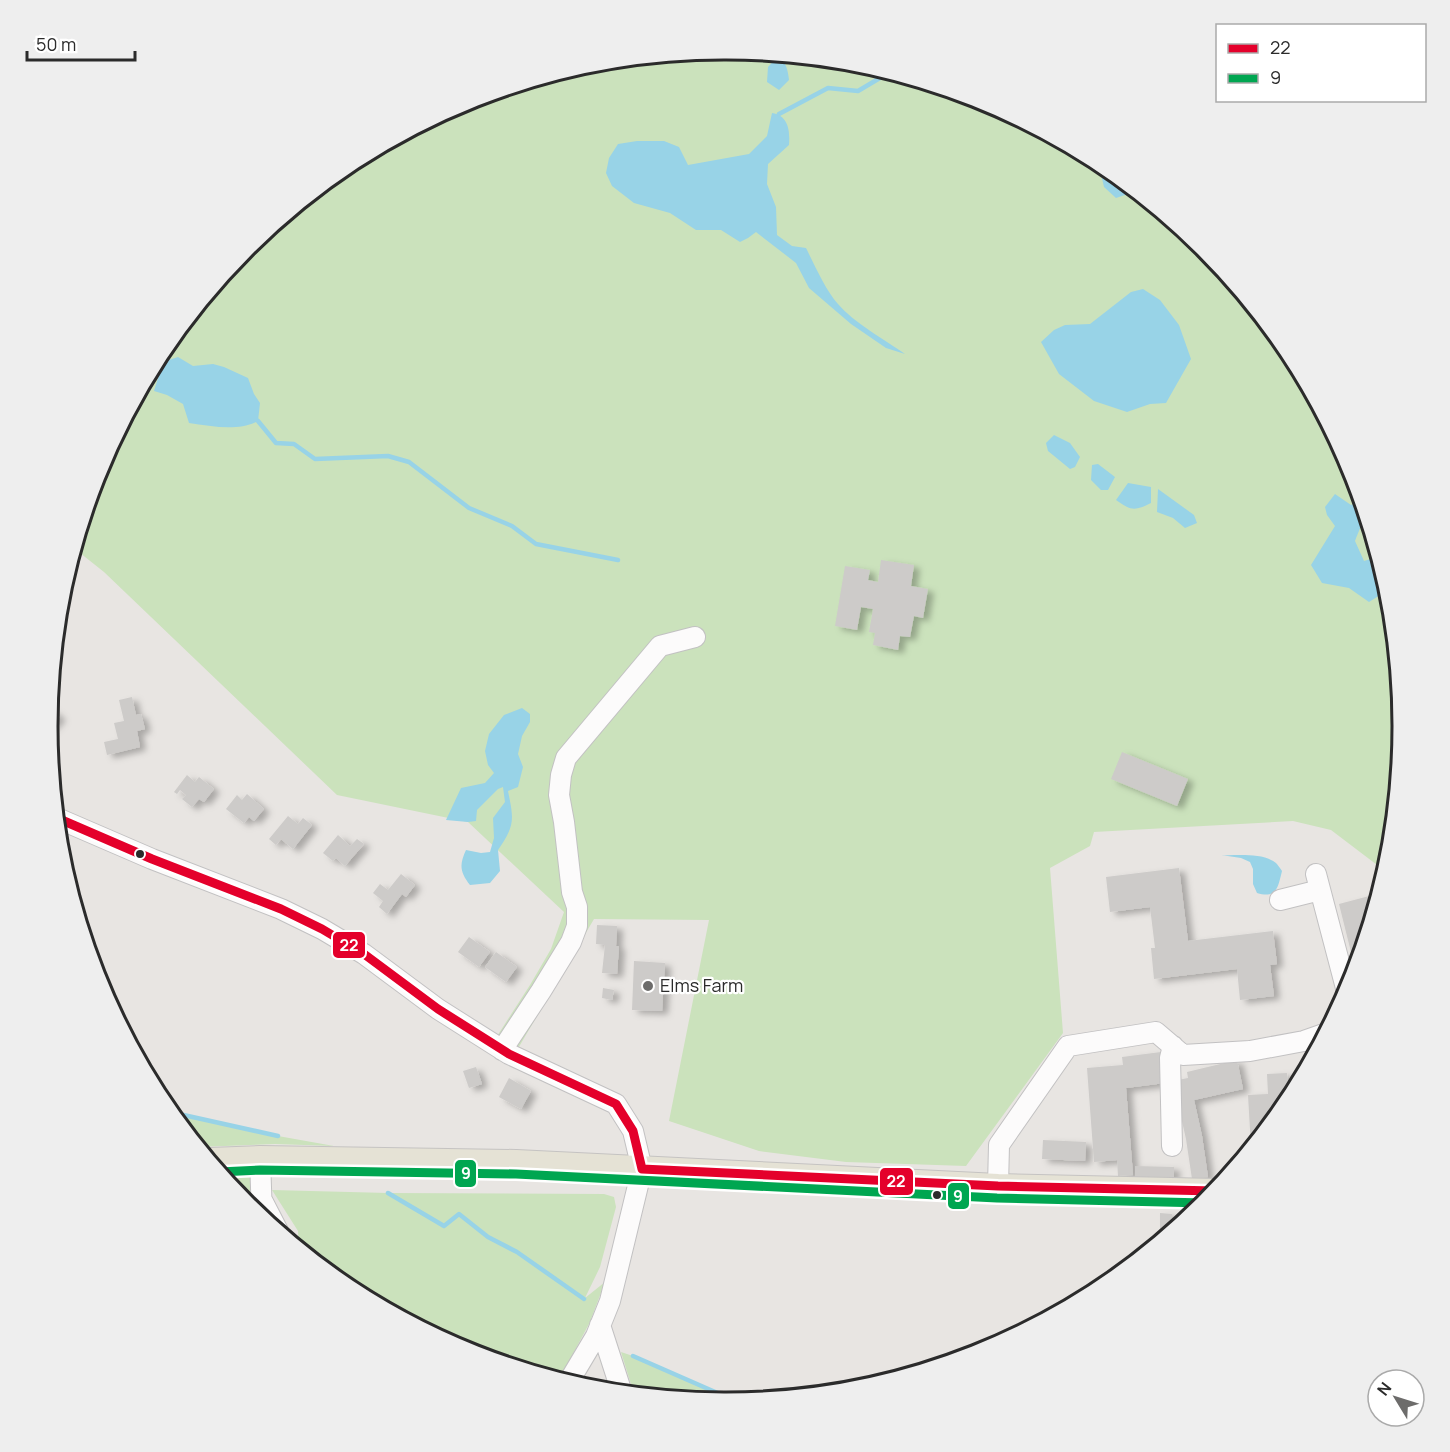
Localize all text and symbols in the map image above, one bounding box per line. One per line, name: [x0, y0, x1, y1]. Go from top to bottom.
scale bar: [27, 24, 135, 62]
legend: [1216, 24, 1426, 102]
text: 50 m: [36, 32, 76, 56]
text: 22: [1270, 35, 1291, 59]
text: 9: [1270, 65, 1281, 89]
unlabelled marker: [134, 848, 146, 860]
line badge: 22: [332, 931, 366, 959]
text: 22: [339, 934, 359, 956]
place label: Elms Farm: [660, 973, 743, 997]
marker: Elms Farm: [641, 979, 655, 993]
line badge: 9: [454, 1159, 477, 1188]
text: 9: [461, 1162, 471, 1184]
line badge: 22: [879, 1167, 914, 1196]
text: 22: [886, 1170, 906, 1192]
line badge: 9: [947, 1182, 970, 1210]
text: 9: [953, 1185, 963, 1207]
unlabelled marker: [931, 1189, 943, 1201]
north arrow: [1366, 1368, 1426, 1428]
text: N: [1372, 1377, 1396, 1400]

